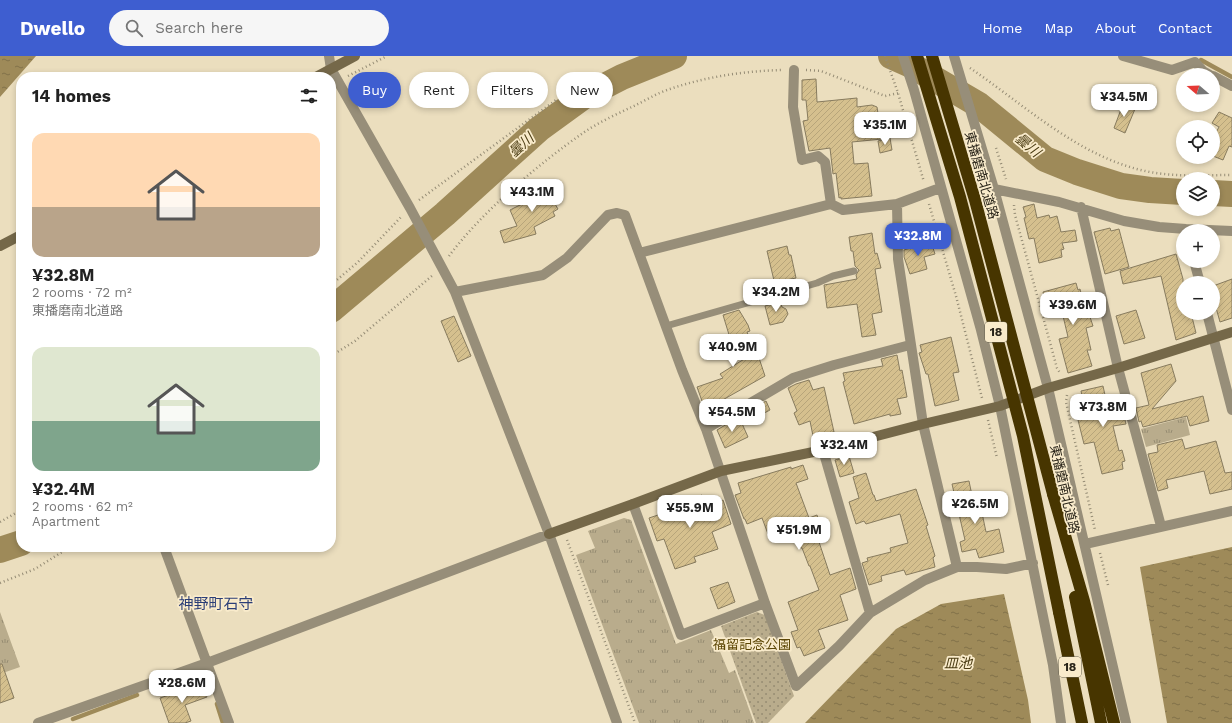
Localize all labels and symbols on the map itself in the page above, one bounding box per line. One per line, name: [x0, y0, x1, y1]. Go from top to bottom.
north arrow: [1176, 68, 1220, 112]
pin: ¥34.5M: [1091, 84, 1157, 118]
pin: ¥35.1M: [852, 112, 918, 146]
water label: 曇川: [505, 128, 538, 160]
street label: 東播磨南北道路: [962, 129, 1001, 221]
water label: 曇川: [1012, 130, 1045, 161]
pin: ¥43.1M: [499, 179, 565, 213]
pin: ¥32.8M: [885, 223, 951, 257]
pin: ¥34.2M: [743, 279, 809, 313]
pin: ¥39.6M: [1040, 292, 1106, 326]
road number: 18: [985, 322, 1007, 342]
pin: ¥40.9M: [700, 334, 766, 368]
pin: ¥73.8M: [1070, 394, 1136, 428]
pin: ¥54.5M: [699, 399, 765, 433]
pin: ¥32.4M: [811, 432, 877, 466]
street label: 東播磨南北道路: [1047, 443, 1082, 535]
pin: ¥26.5M: [942, 491, 1008, 525]
pin: ¥55.9M: [657, 495, 723, 529]
pin: ¥51.9M: [766, 517, 832, 551]
district label: 神野町石守: [178, 595, 254, 613]
park label: 福留記念公園: [713, 637, 791, 652]
water label: 皿池: [944, 655, 974, 671]
road number: 18: [1059, 657, 1081, 677]
pin: ¥28.6M: [149, 670, 215, 704]

